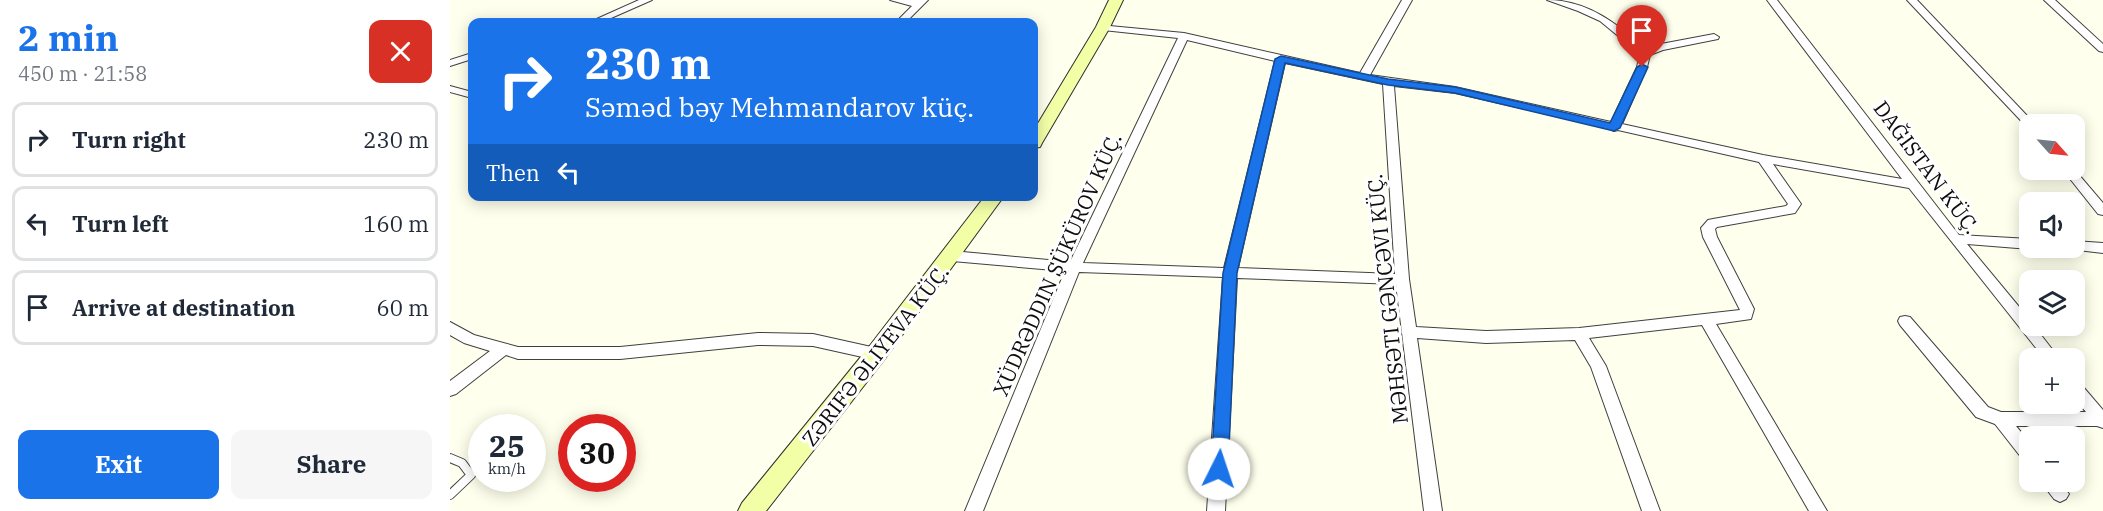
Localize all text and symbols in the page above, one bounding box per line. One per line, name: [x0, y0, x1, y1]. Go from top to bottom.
pin: [1616, 5, 1667, 67]
text: 2 min: [18, 14, 119, 61]
icon: arrive: [1625, 14, 1658, 47]
button: close: [369, 20, 432, 83]
text: 230 m: [585, 36, 711, 91]
icon: right: [486, 42, 564, 120]
text: 450 m · 21:58: [18, 60, 147, 87]
text: Səməd bəy Mehmandarov küç.: [585, 89, 974, 124]
street label: DAĞISTAN KÜÇ.: [1868, 95, 1986, 239]
north arrow: [2019, 114, 2085, 180]
map controls: [2019, 114, 2085, 492]
icon: right: [21, 123, 54, 156]
text: Turn right: [72, 125, 186, 154]
text: 230 m: [363, 125, 429, 154]
street label: XÜDRƏDDIN ŞÜKÜROV KÜÇ.: [986, 128, 1128, 400]
icon: left: [552, 156, 585, 189]
text: Then: [486, 158, 540, 187]
street label: MƏHSƏTI GƏNCƏVI KÜÇ.: [1360, 173, 1414, 425]
button: sound: [2019, 192, 2085, 258]
icon: left: [21, 207, 54, 240]
text: Turn left: [72, 209, 168, 238]
text: 160 m: [363, 209, 429, 238]
street label: ZƏRIFƏ ƏLIYEVA KÜÇ.: [795, 258, 955, 452]
button: layers: [2019, 270, 2085, 336]
icon: arrive: [21, 291, 54, 324]
text: Arrive at destination: [72, 293, 295, 322]
text: 60 m: [377, 293, 429, 322]
button: +: [2019, 348, 2085, 414]
speed limit sign: 30: [558, 414, 636, 492]
text: 25: [489, 426, 525, 465]
button: −: [2019, 426, 2085, 492]
button: Exit: [18, 430, 219, 499]
button: Share: [231, 430, 432, 499]
position arrow: [1187, 437, 1251, 501]
text: km/h: [488, 459, 526, 478]

